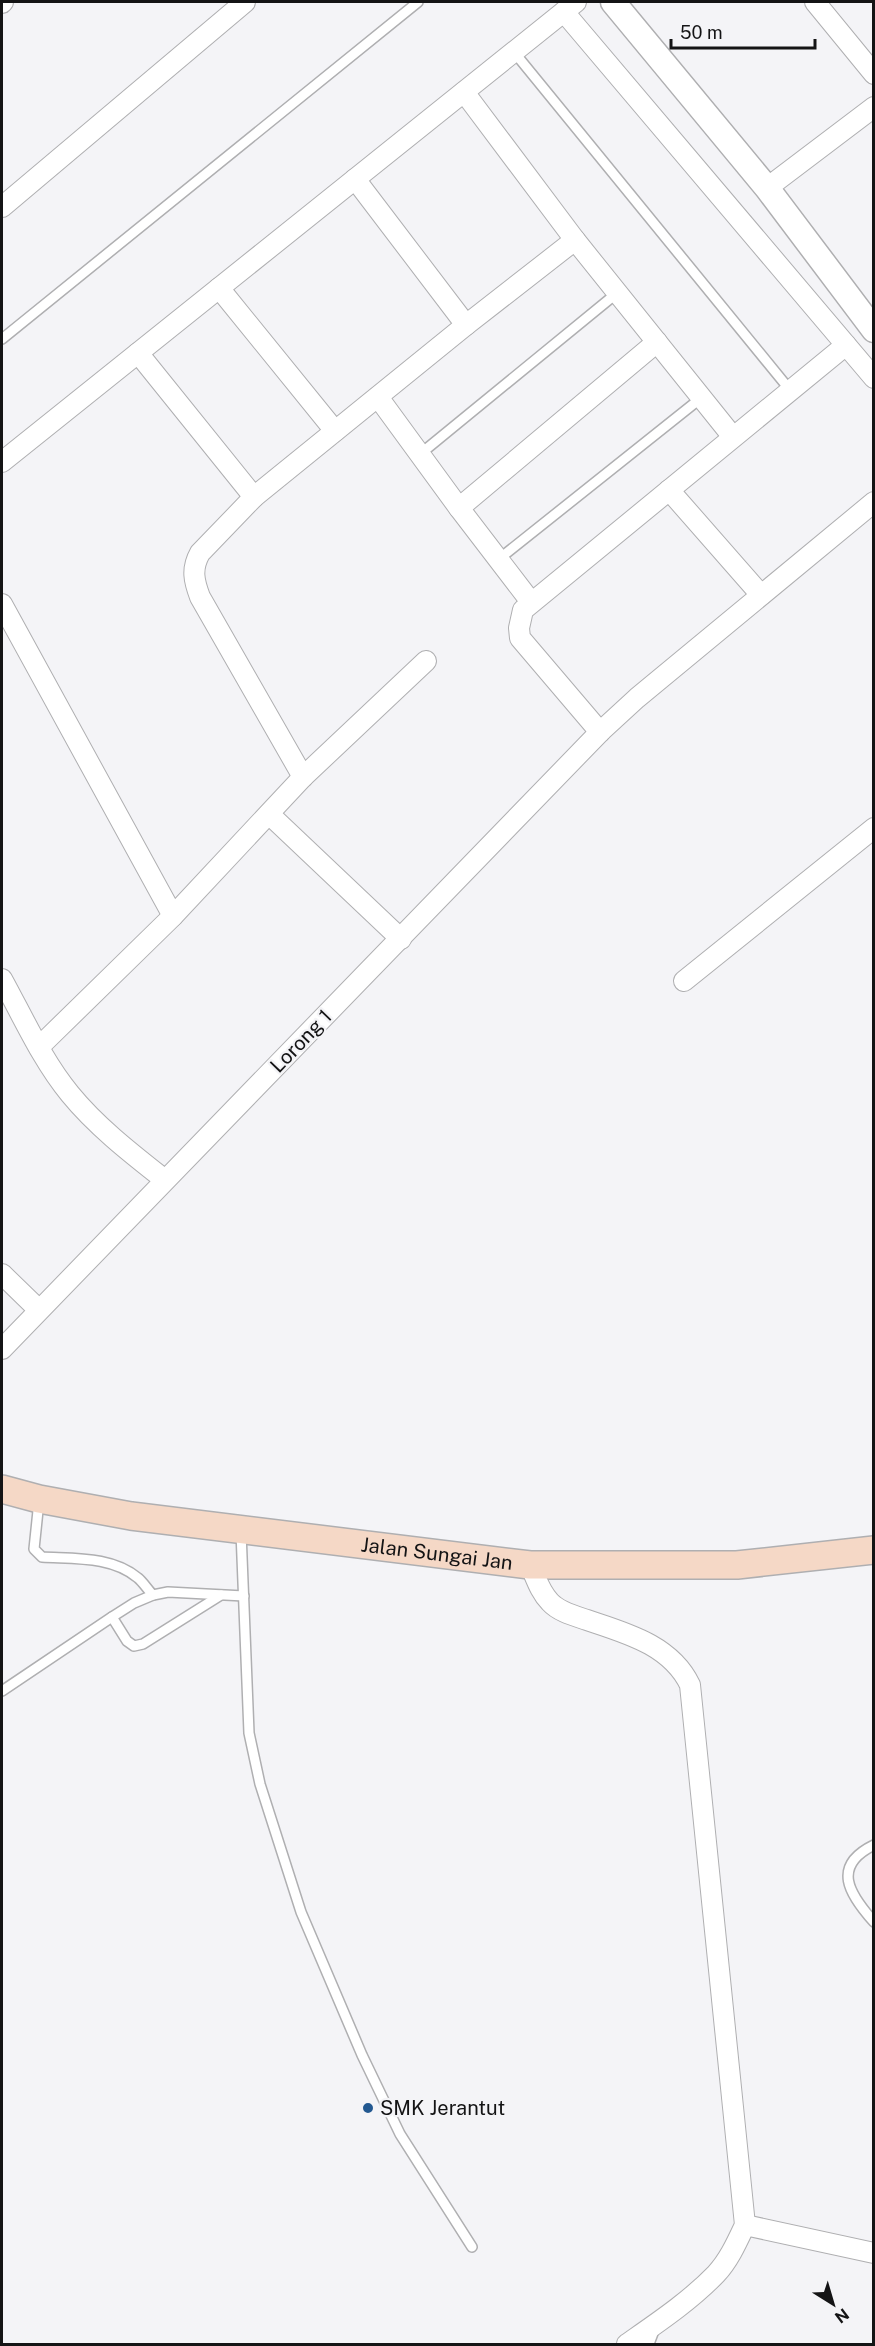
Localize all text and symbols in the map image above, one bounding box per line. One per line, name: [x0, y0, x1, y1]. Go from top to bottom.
scale bar: [671, 12, 815, 50]
text: 50 m: [680, 22, 723, 43]
street label: Lorong 1: [265, 1004, 337, 1078]
street label: Jalan Sungai Jan: [360, 1532, 514, 1575]
place label: SMK Jerantut: [380, 2096, 505, 2120]
marker: SMK Jerantut: [361, 2101, 375, 2115]
north arrow: [803, 2274, 863, 2334]
text: N: [831, 2304, 852, 2327]

